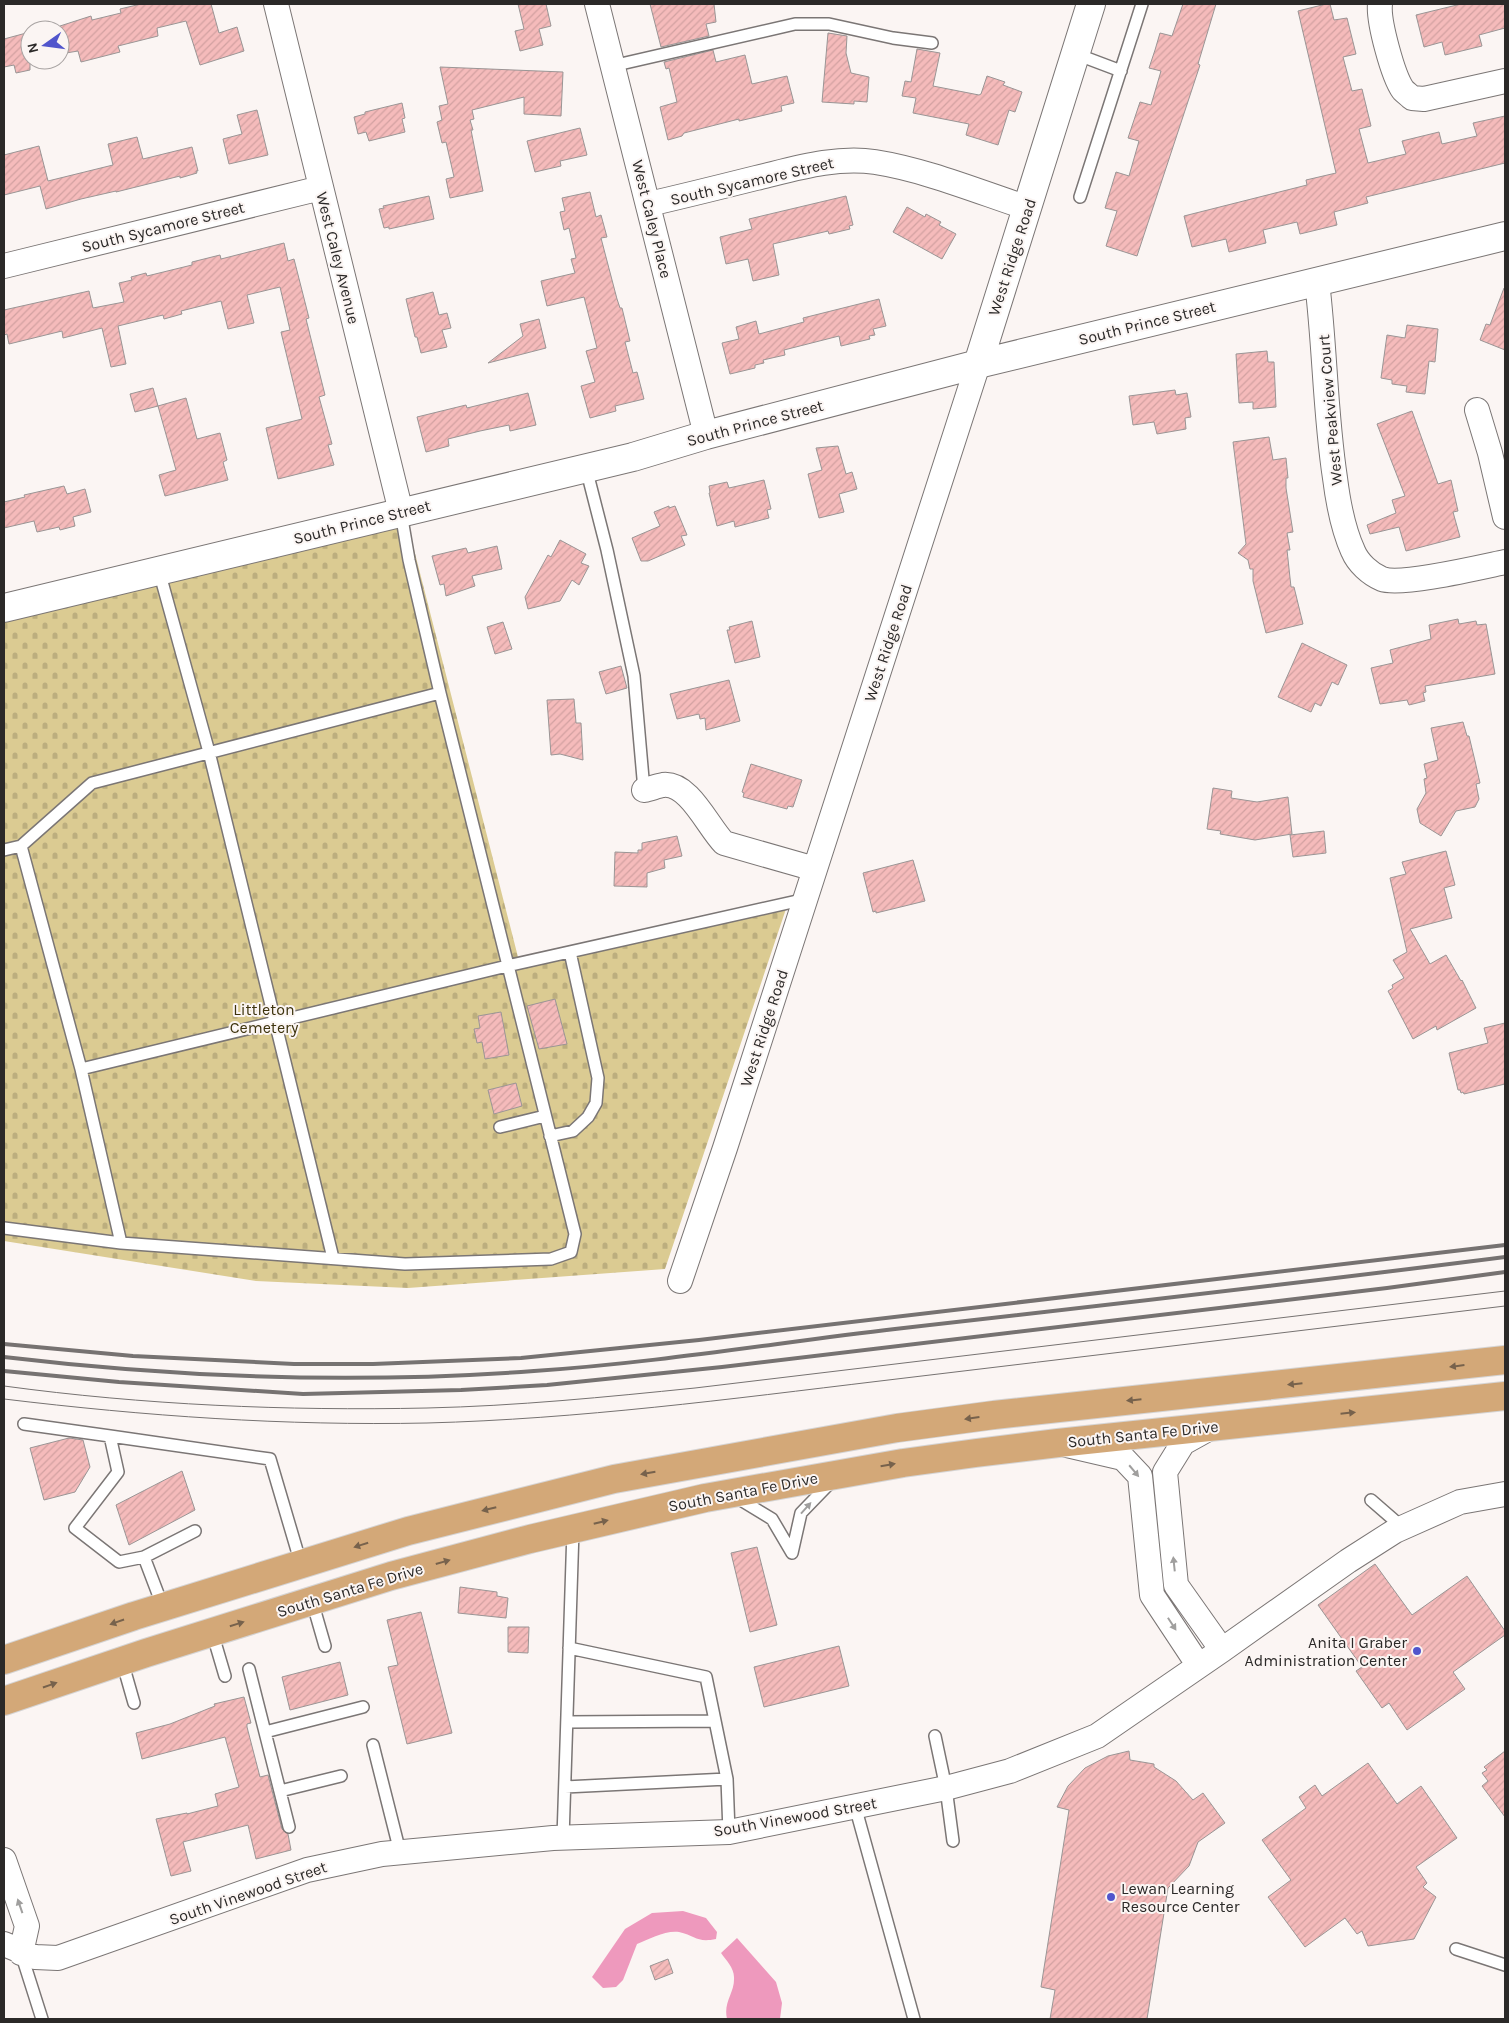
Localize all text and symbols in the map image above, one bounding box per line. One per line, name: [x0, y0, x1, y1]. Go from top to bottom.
north arrow: [20, 20, 70, 70]
text: N: [23, 41, 42, 55]
street label: South Sycamore Street: [668, 153, 836, 209]
street label: West Caley Place: [628, 158, 676, 280]
street label: West Caley Avenue: [312, 190, 364, 326]
street label: West Ridge Road: [984, 196, 1040, 318]
street label: South Sycamore Street: [80, 198, 246, 256]
street label: South Prince Street: [1076, 297, 1218, 349]
street label: West Peakview Court: [1314, 334, 1346, 486]
street label: South Prince Street: [685, 396, 825, 450]
street label: South Prince Street: [291, 496, 433, 548]
street label: West Ridge Road: [860, 582, 916, 704]
street label: West Ridge Road: [736, 967, 792, 1089]
park label: Littleton Cemetery: [230, 1000, 299, 1037]
one-way arrow: [1449, 1362, 1465, 1370]
one-way arrow: [1287, 1380, 1303, 1388]
one-way arrow: [1125, 1397, 1141, 1405]
one-way arrow: [1340, 1409, 1356, 1417]
one-way arrow: [964, 1414, 980, 1422]
street label: South Santa Fe Drive: [1067, 1417, 1219, 1451]
one-way arrow: [880, 1461, 896, 1469]
one-way arrow: [1129, 1464, 1140, 1477]
street label: South Santa Fe Drive: [667, 1468, 819, 1516]
one-way arrow: [639, 1470, 655, 1478]
one-way arrow: [801, 1502, 812, 1515]
one-way arrow: [482, 1505, 497, 1513]
one-way arrow: [593, 1518, 608, 1526]
one-way arrow: [354, 1542, 369, 1550]
one-way arrow: [1170, 1555, 1178, 1571]
one-way arrow: [436, 1557, 451, 1565]
street label: South Santa Fe Drive: [275, 1559, 425, 1621]
one-way arrow: [109, 1618, 124, 1626]
one-way arrow: [1167, 1618, 1177, 1631]
one-way arrow: [230, 1619, 245, 1627]
place label: Anita I Graber Administration Center: [1244, 1633, 1407, 1670]
marker: Anita I Graber Administration Center: [1411, 1645, 1423, 1657]
one-way arrow: [43, 1681, 58, 1689]
street label: South Vinewood Street: [712, 1793, 878, 1841]
street label: South Vinewood Street: [167, 1857, 329, 1929]
place label: Lewan Learning Resource Center: [1121, 1879, 1240, 1916]
marker: Lewan Learning Resource Center: [1105, 1891, 1117, 1903]
one-way arrow: [16, 1898, 24, 1913]

